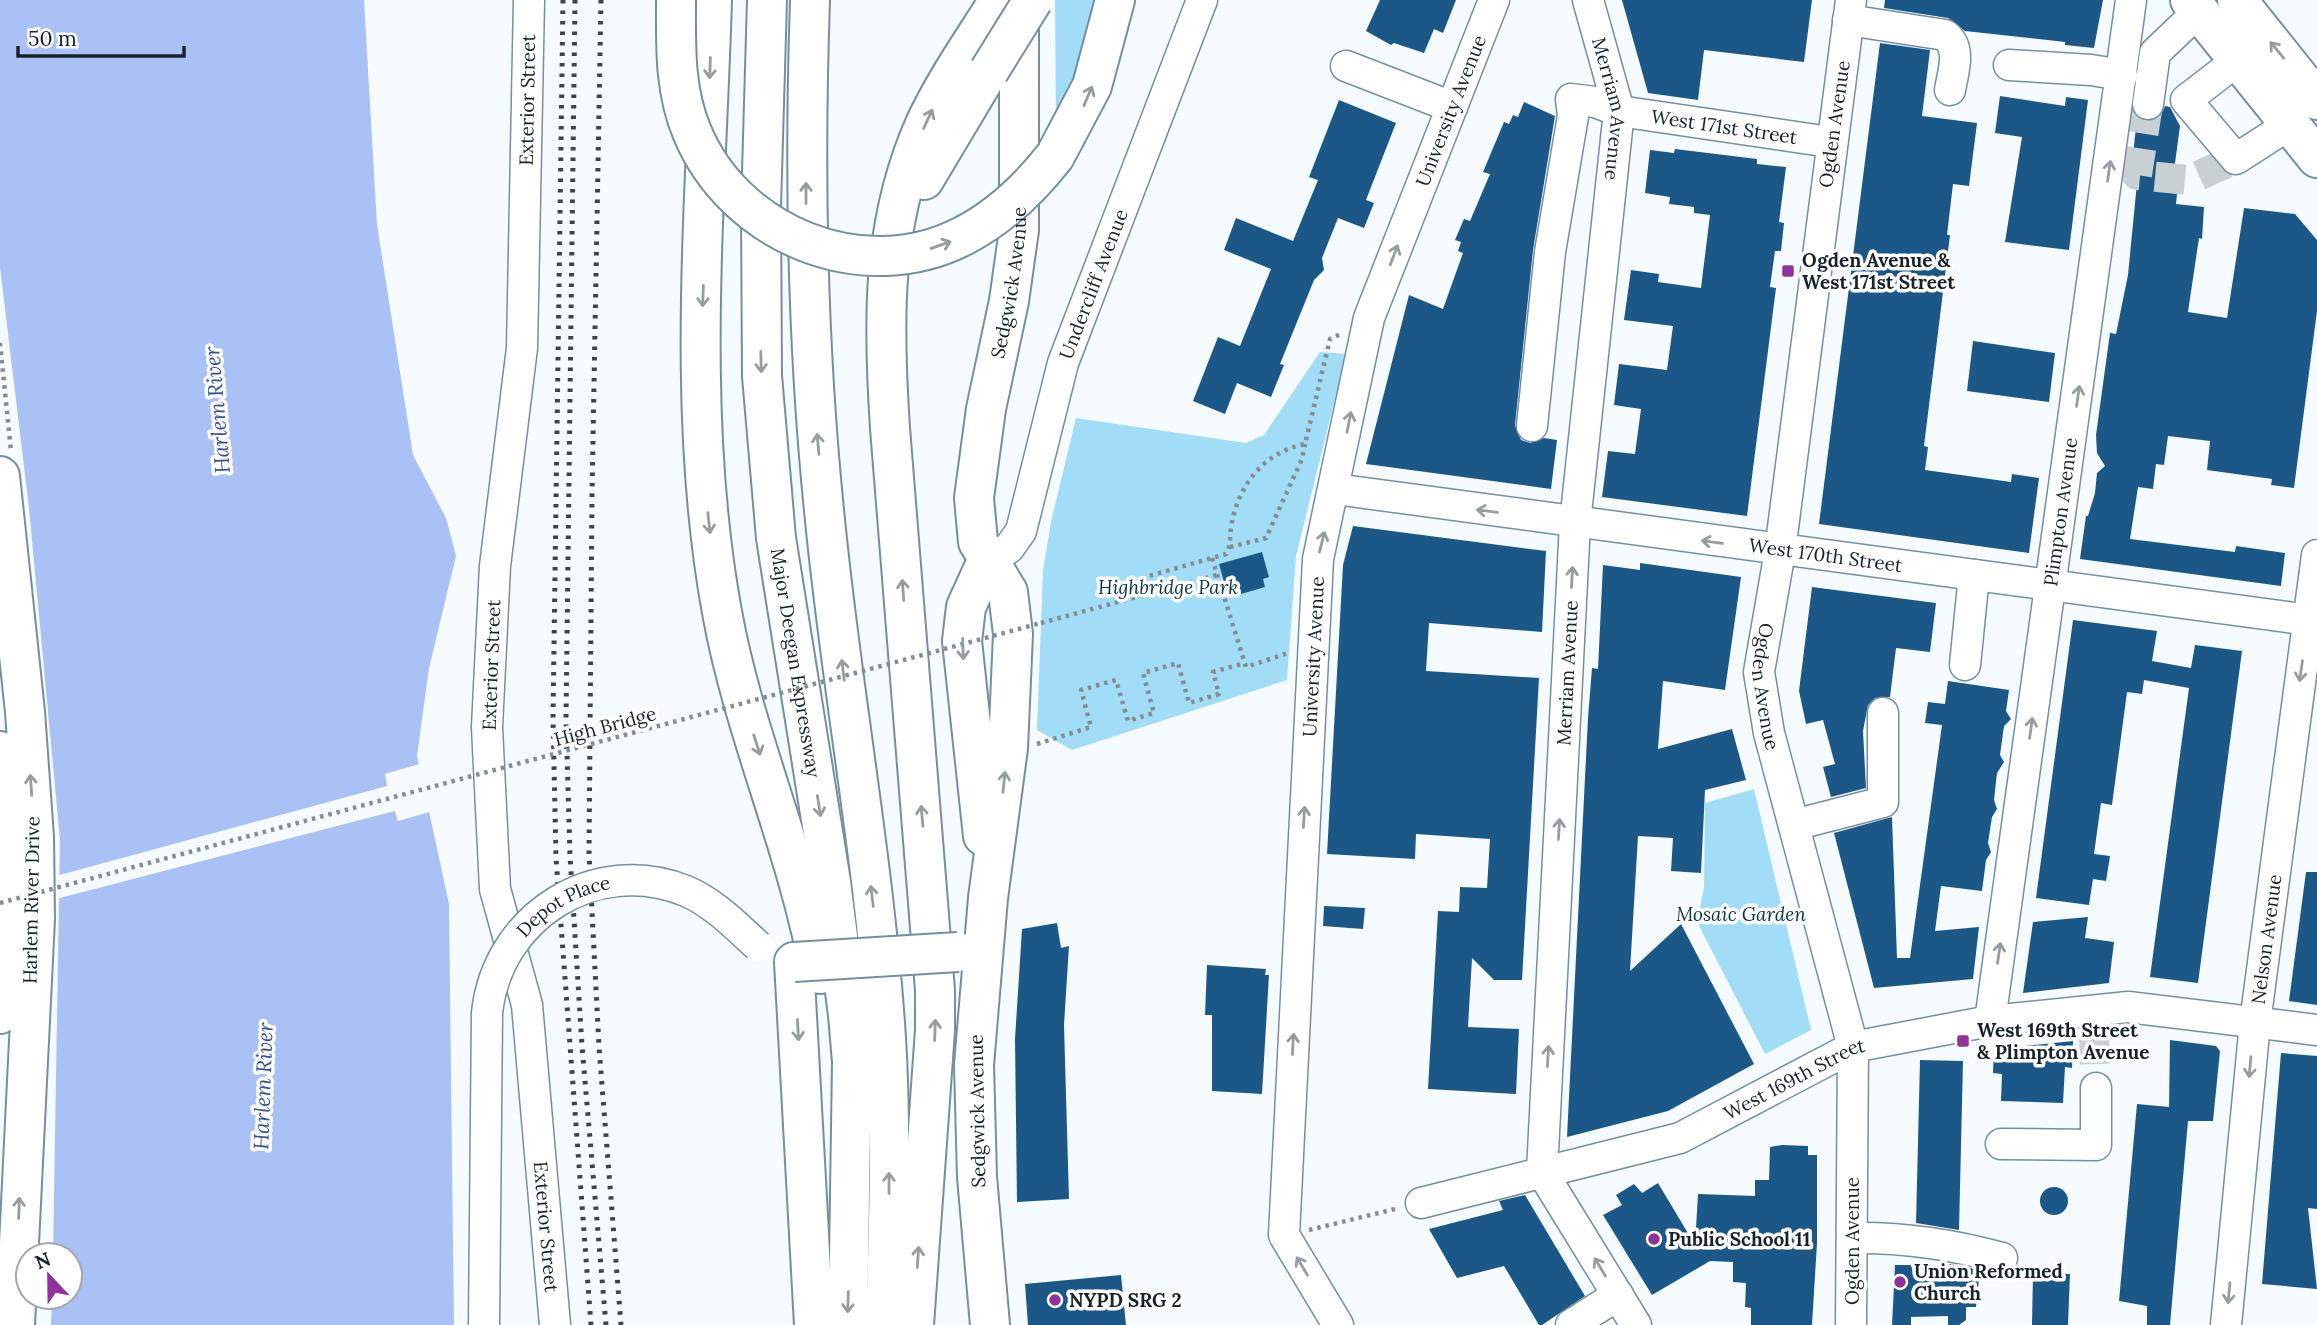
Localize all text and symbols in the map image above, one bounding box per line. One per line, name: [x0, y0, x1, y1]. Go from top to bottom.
scale bar: [18, 14, 184, 58]
text: 50 m: [28, 25, 77, 52]
street label: University Avenue: [1410, 31, 1491, 190]
street label: Exterior Street: [514, 34, 540, 166]
street label: Merriam Avenue: [1587, 34, 1631, 182]
one-way arrow: [2269, 41, 2284, 60]
one-way arrow: [703, 56, 717, 79]
street label: Ogden Avenue: [1813, 59, 1855, 189]
one-way arrow: [1082, 86, 1095, 107]
street label: West 171st Street: [1649, 104, 1799, 149]
one-way arrow: [922, 109, 935, 130]
one-way arrow: [2102, 160, 2115, 183]
one-way arrow: [799, 181, 813, 204]
street label: Undercliff Avenue: [1054, 206, 1133, 363]
street label: Sedgwick Avenue: [985, 207, 1031, 361]
one-way arrow: [930, 238, 952, 251]
one-way arrow: [1389, 244, 1402, 266]
place label: Ogden Avenue & West 171st Street: [1802, 248, 1956, 294]
marker: Ogden Avenue & West 171st Street: [1780, 263, 1796, 279]
one-way arrow: [696, 284, 710, 307]
water label: Harlem River: [198, 345, 236, 475]
one-way arrow: [754, 350, 768, 373]
one-way arrow: [2072, 385, 2085, 408]
one-way arrow: [1342, 411, 1356, 434]
one-way arrow: [811, 433, 824, 456]
street label: Plimpton Avenue: [2038, 436, 2082, 588]
one-way arrow: [1476, 504, 1498, 517]
one-way arrow: [703, 511, 716, 534]
one-way arrow: [1317, 531, 1330, 553]
street label: West 170th Street: [1747, 533, 1905, 577]
one-way arrow: [1701, 535, 1724, 548]
street label: Major Deegan Expressway: [766, 546, 826, 779]
one-way arrow: [1566, 566, 1579, 589]
park label: Highbridge Park: [1098, 575, 1238, 599]
street label: University Avenue: [1297, 576, 1329, 738]
one-way arrow: [896, 579, 909, 601]
street label: Exterior Street: [477, 598, 505, 731]
street label: Merriam Avenue: [1551, 600, 1583, 746]
street label: Ogden Avenue: [1747, 621, 1785, 752]
one-way arrow: [956, 637, 969, 660]
one-way arrow: [837, 659, 850, 682]
one-way arrow: [2295, 659, 2308, 682]
street label: High Bridge: [551, 701, 659, 751]
one-way arrow: [2025, 717, 2038, 740]
one-way arrow: [751, 733, 764, 755]
one-way arrow: [998, 771, 1011, 793]
one-way arrow: [24, 774, 37, 797]
one-way arrow: [813, 794, 826, 817]
one-way arrow: [915, 806, 928, 828]
one-way arrow: [1297, 806, 1310, 829]
street label: Harlem River Drive: [18, 816, 44, 984]
one-way arrow: [1553, 817, 1566, 840]
street label: Depot Place: [511, 870, 612, 942]
street label: Nelson Avenue: [2246, 873, 2287, 1006]
one-way arrow: [865, 885, 878, 908]
park label: Mosaic Garden: [1676, 902, 1806, 926]
one-way arrow: [1993, 943, 2006, 965]
one-way arrow: [792, 1018, 805, 1041]
place label: West 169th Street & Plimpton Avenue: [1977, 1018, 2149, 1064]
one-way arrow: [928, 1019, 941, 1042]
water label: Harlem River: [247, 1021, 279, 1150]
street label: West 169th Street: [1719, 1033, 1867, 1125]
marker: West 169th Street & Plimpton Avenue: [1955, 1033, 1971, 1049]
street label: Sedgwick Avenue: [964, 1034, 990, 1188]
one-way arrow: [1287, 1034, 1300, 1056]
one-way arrow: [1541, 1045, 1554, 1068]
one-way arrow: [2244, 1055, 2257, 1078]
street label: Exterior Street: [529, 1160, 564, 1294]
one-way arrow: [882, 1172, 896, 1195]
street label: Ogden Avenue: [1840, 1177, 1864, 1305]
one-way arrow: [13, 1197, 26, 1220]
place label: Public School 11: [1668, 1227, 1810, 1251]
marker: Public School 11: [1646, 1231, 1662, 1247]
north arrow: [14, 1241, 84, 1311]
text: N: [31, 1246, 54, 1274]
one-way arrow: [911, 1246, 924, 1269]
one-way arrow: [1295, 1257, 1309, 1277]
one-way arrow: [1593, 1257, 1607, 1277]
place label: Union Reformed Church: [1914, 1259, 2063, 1305]
marker: Union Reformed Church: [1892, 1274, 1908, 1290]
one-way arrow: [2222, 1281, 2235, 1304]
place label: NYPD SRG 2: [1069, 1288, 1182, 1312]
one-way arrow: [842, 1291, 855, 1314]
marker: NYPD SRG 2: [1047, 1292, 1063, 1308]

